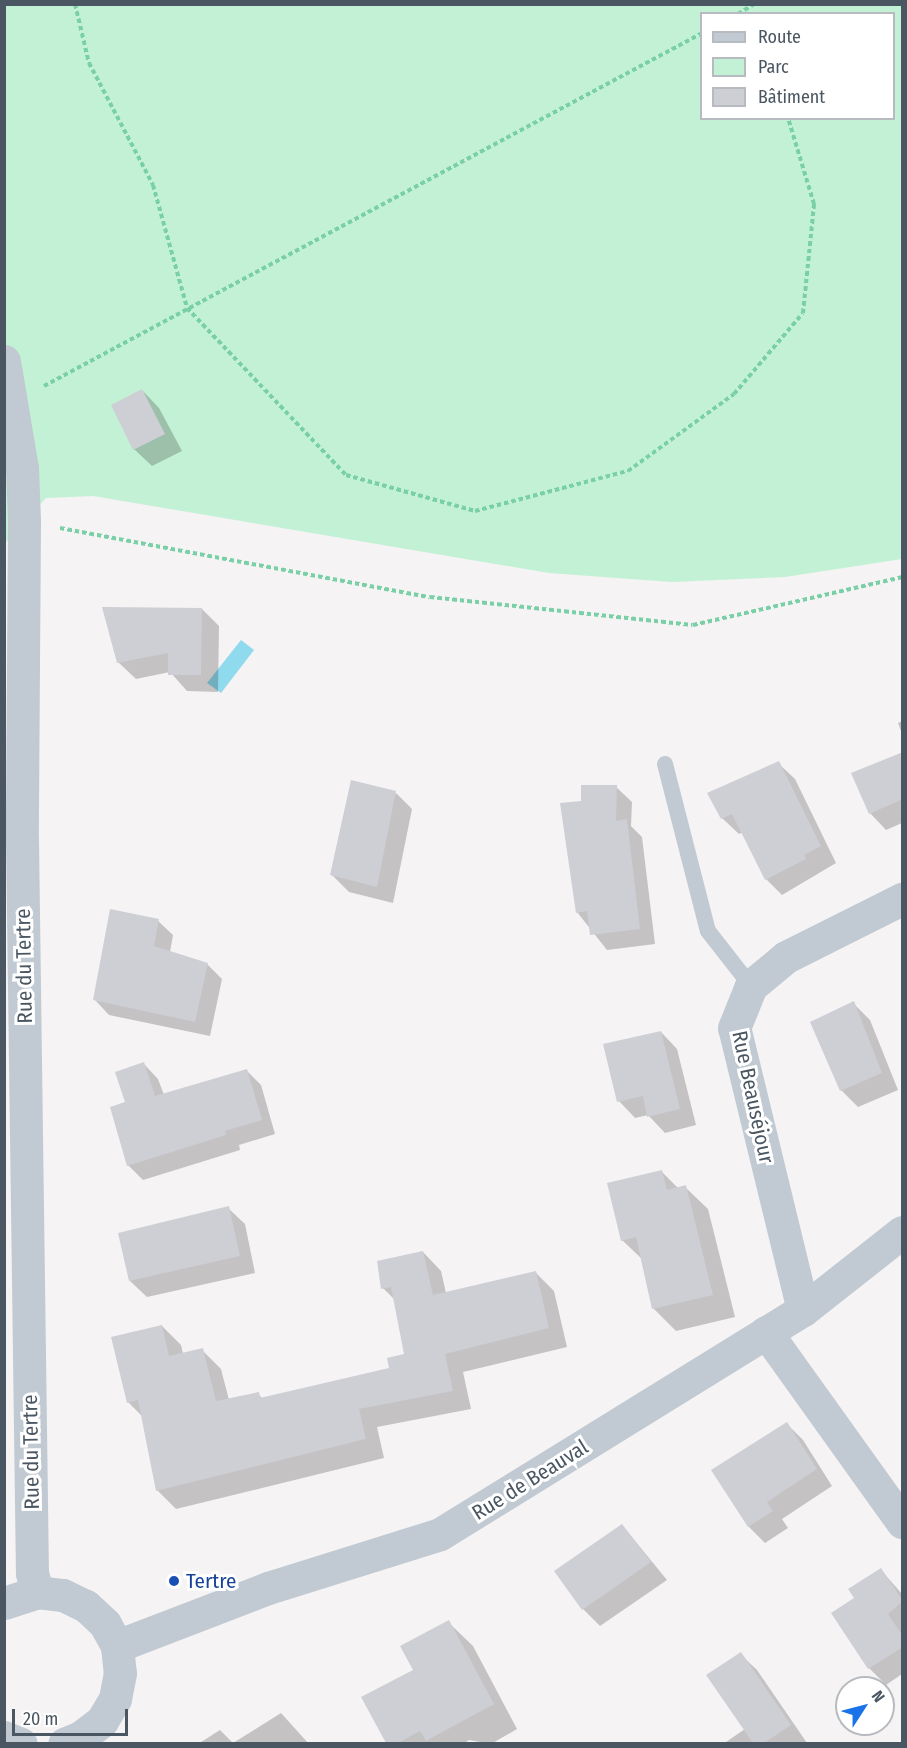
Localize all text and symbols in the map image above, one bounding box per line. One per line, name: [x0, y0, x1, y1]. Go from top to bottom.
legend: [700, 12, 895, 120]
text: Route: [758, 26, 801, 48]
text: Parc: [758, 56, 789, 78]
text: Bâtiment: [758, 86, 825, 108]
street label: Rue du Tertre: [10, 908, 38, 1024]
street label: Rue Beauséjour: [727, 1029, 779, 1165]
street label: Rue du Tertre: [17, 1394, 45, 1510]
street label: Rue de Beauval: [467, 1434, 593, 1526]
place label: Tertre: [186, 1568, 236, 1594]
marker: Tertre: [167, 1574, 181, 1588]
north arrow: [835, 1676, 895, 1736]
text: N: [868, 1687, 889, 1706]
scale bar: [15, 1697, 130, 1735]
text: 20 m: [23, 1708, 58, 1730]

